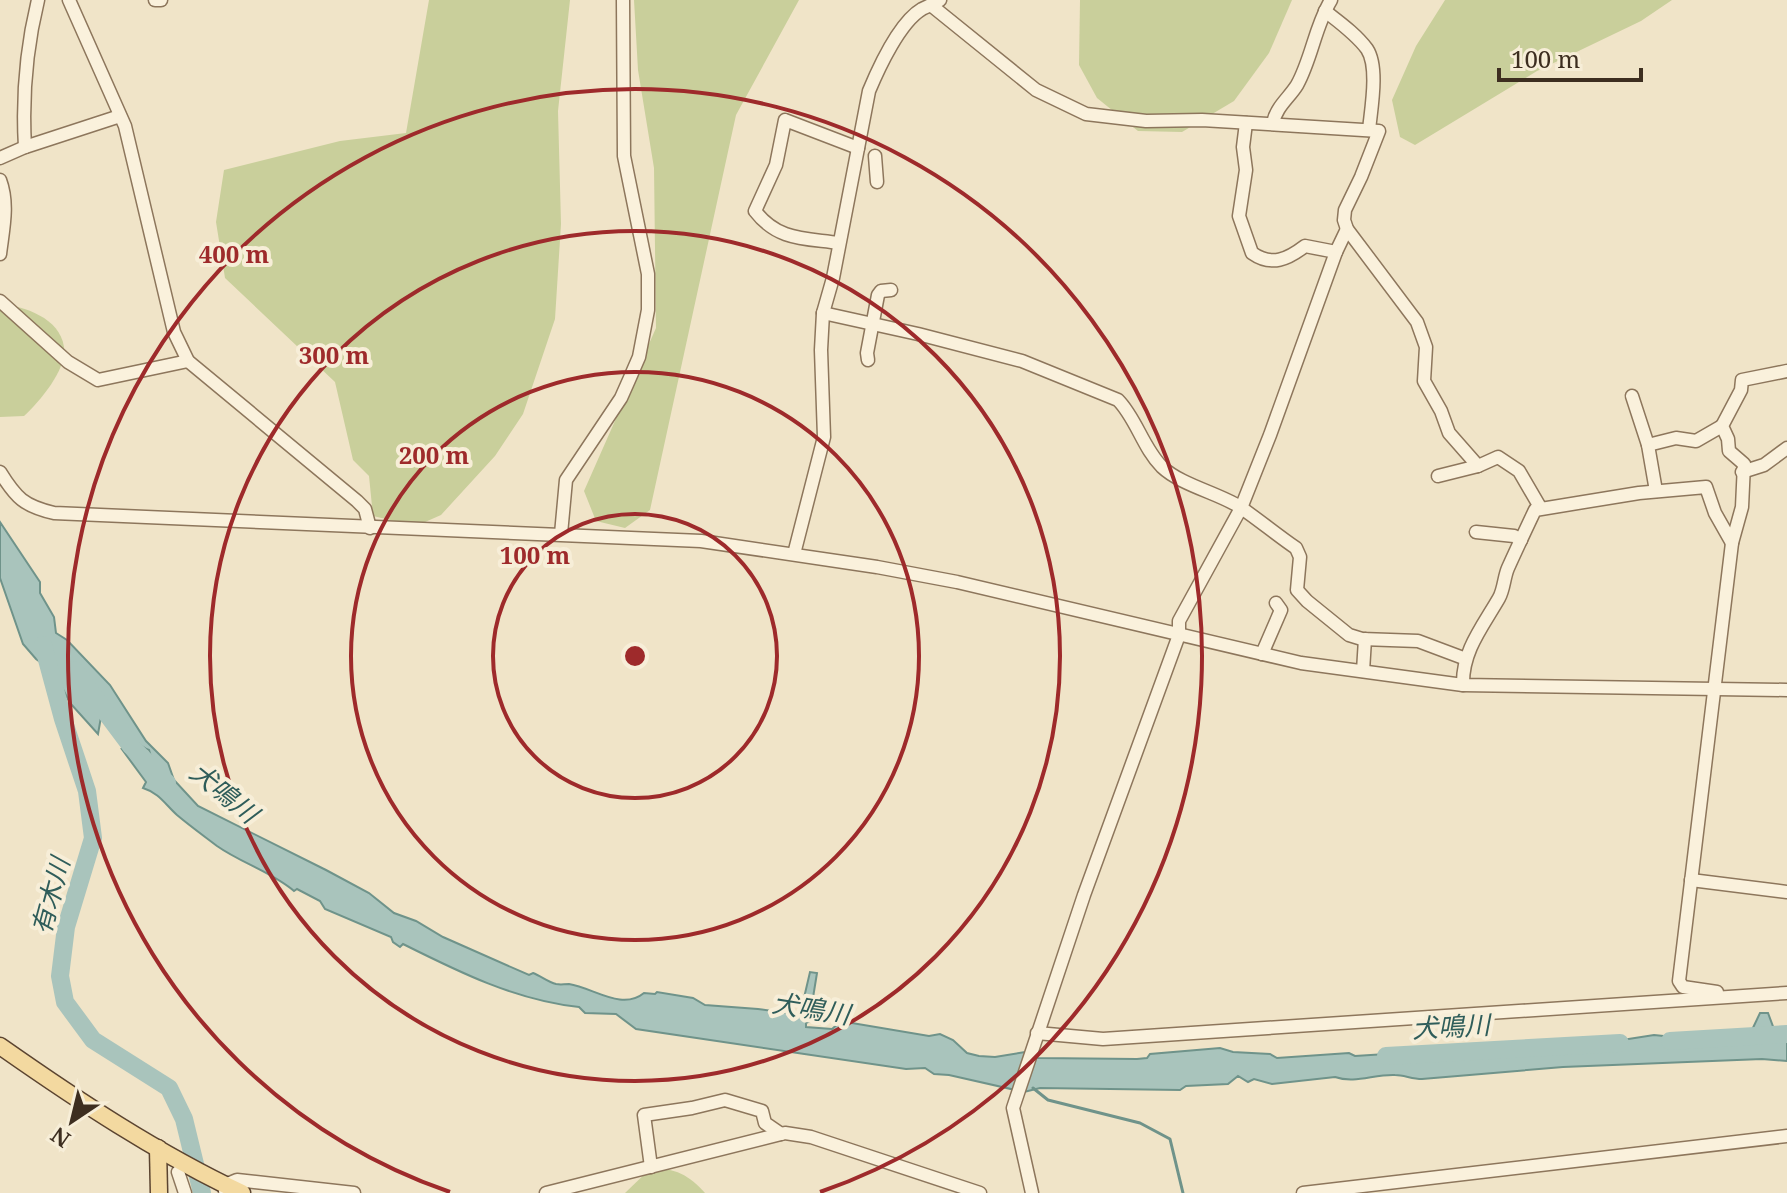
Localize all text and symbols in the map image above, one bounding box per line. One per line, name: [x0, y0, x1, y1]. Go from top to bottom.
scale bar: [1499, 32, 1641, 82]
text: 100 m: [1511, 42, 1580, 75]
text: 400 m: [199, 237, 270, 270]
text: 300 m: [299, 338, 370, 371]
text: 200 m: [399, 438, 470, 471]
text: 100 m: [500, 538, 571, 571]
centre of rings: [621, 642, 649, 670]
water label: 犬鳴川: [183, 754, 269, 833]
water label: 有木川: [23, 851, 78, 938]
water label: 犬鳴川: [770, 984, 855, 1032]
water label: 犬鳴川: [1411, 1006, 1494, 1046]
north arrow: [32, 1081, 112, 1161]
text: N: [44, 1121, 76, 1155]

